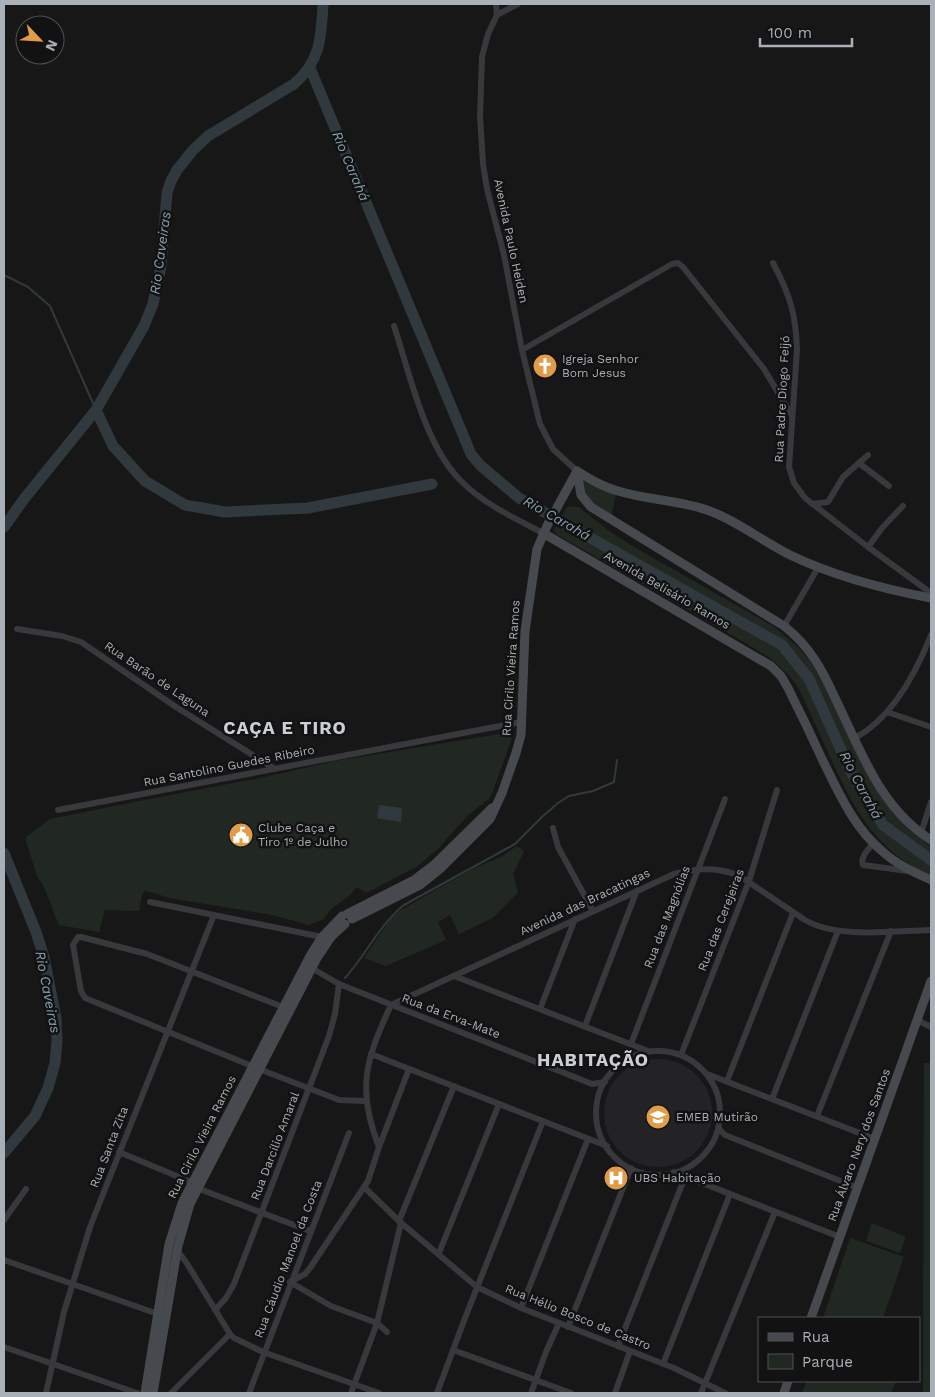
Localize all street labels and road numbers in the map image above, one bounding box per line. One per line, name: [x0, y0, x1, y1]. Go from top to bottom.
street label: Avenida Paulo Heiden: [491, 178, 531, 304]
street label: Rua Padre Diogo Feijó: [772, 335, 792, 463]
street label: Avenida Belisário Ramos: [601, 548, 733, 632]
street label: Rua Cirilo Vieira Ramos: [499, 600, 523, 736]
street label: Rua Barão de Laguna: [102, 639, 212, 720]
street label: Rua Santolino Guedes Ribeiro: [142, 743, 316, 789]
street label: Rua das Magnólias: [641, 864, 693, 970]
street label: Avenida das Bracatingas: [518, 866, 652, 938]
street label: Rua das Cerejeiras: [695, 867, 747, 973]
street label: Rua da Erva-Mate: [400, 991, 502, 1041]
street label: Rua Álvaro Nery dos Santos: [825, 1067, 893, 1223]
street label: Rua Cirilo Vieira Ramos: [165, 1073, 239, 1201]
street label: Rua Darcílio Amaral: [248, 1090, 302, 1202]
street label: Rua Santa Zita: [87, 1104, 131, 1190]
street label: Rua Cáudio Manoel da Costa: [251, 1178, 325, 1340]
street label: Rua Hélio Bosco de Castro: [503, 1281, 653, 1353]

